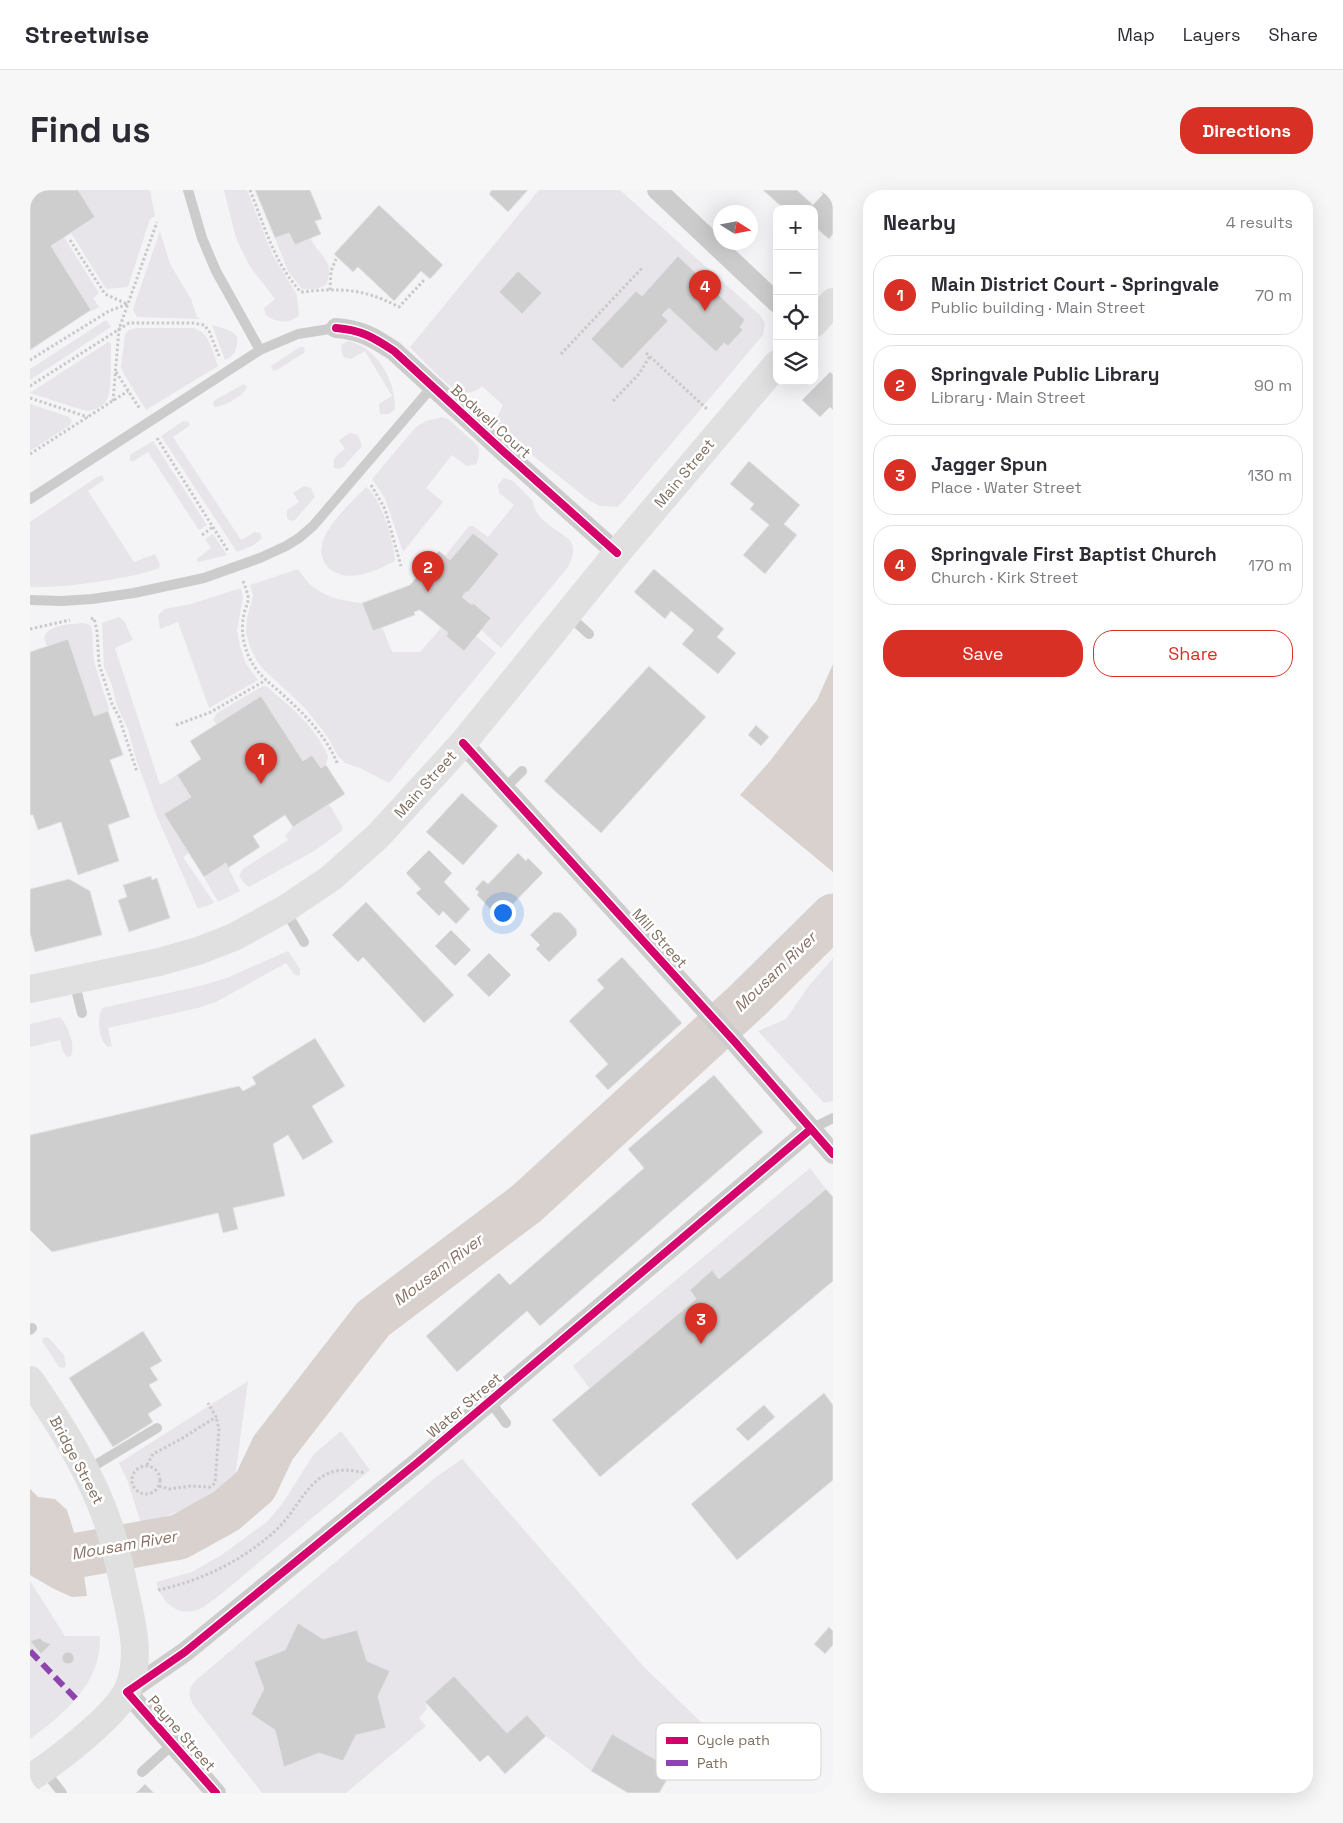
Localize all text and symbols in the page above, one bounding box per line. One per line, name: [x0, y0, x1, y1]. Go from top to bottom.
text: Streetwise: [25, 19, 149, 50]
text: Map: [1117, 23, 1155, 46]
text: Layers: [1183, 23, 1240, 46]
text: Share: [1268, 23, 1318, 46]
button: Directions: [1180, 107, 1313, 154]
text: Find us: [30, 108, 151, 152]
north arrow: [713, 205, 758, 250]
map controls: [773, 205, 818, 385]
button: +: [773, 205, 818, 250]
text: Nearby: [883, 209, 956, 236]
text: 4 results: [1226, 212, 1293, 233]
button: −: [773, 250, 818, 295]
pin: 4: [689, 270, 721, 311]
text: Main District Court - Springvale: [931, 272, 1219, 297]
text: 1: [896, 285, 904, 306]
text: 70 m: [1255, 285, 1292, 306]
button: locate: [773, 295, 818, 340]
text: Public building · Main Street: [931, 297, 1145, 318]
button: layers: [773, 340, 818, 385]
text: Springvale Public Library: [931, 362, 1159, 387]
text: 2: [895, 375, 905, 396]
text: 90 m: [1254, 375, 1292, 396]
street label: Bodwell Court: [447, 380, 535, 462]
text: Library · Main Street: [931, 387, 1086, 408]
street label: Main Street: [650, 435, 718, 511]
text: Jagger Spun: [931, 452, 1047, 477]
text: 3: [895, 465, 905, 486]
text: 130 m: [1248, 465, 1292, 486]
text: Place · Water Street: [931, 477, 1082, 498]
text: Springvale First Baptist Church: [931, 542, 1217, 567]
pin: 2: [412, 551, 444, 592]
text: 4: [895, 555, 905, 576]
text: 170 m: [1248, 555, 1292, 576]
text: Church · Kirk Street: [931, 567, 1078, 588]
button: Save: [883, 630, 1083, 677]
button: Share: [1093, 630, 1293, 677]
pin: 1: [245, 743, 277, 784]
street label: Main Street: [390, 746, 460, 822]
your location: [490, 900, 516, 926]
street label: Mill Street: [628, 904, 692, 972]
water label: Mousam River: [729, 926, 822, 1017]
water label: Mousam River: [389, 1228, 489, 1311]
pin: 3: [685, 1303, 717, 1344]
street label: Water Street: [423, 1368, 505, 1442]
street label: Bridge Street: [46, 1413, 108, 1507]
water label: Mousam River: [70, 1525, 180, 1565]
street label: Payne Street: [144, 1691, 220, 1775]
legend: [656, 1723, 821, 1780]
text: Cycle path: [697, 1731, 770, 1749]
text: Path: [697, 1754, 728, 1772]

